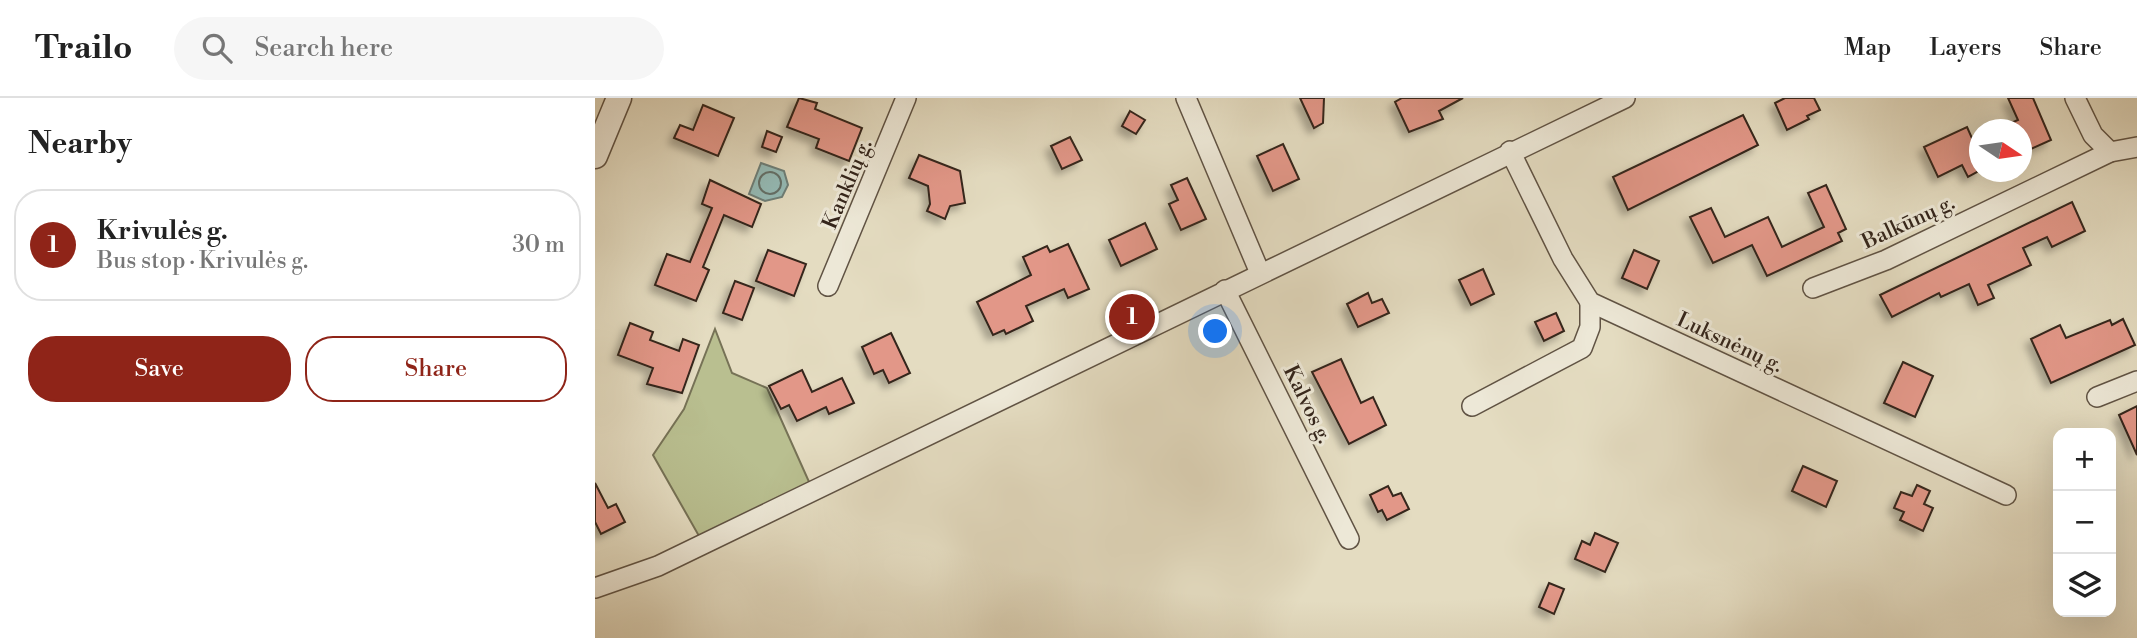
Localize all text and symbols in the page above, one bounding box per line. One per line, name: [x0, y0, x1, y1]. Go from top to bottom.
search box: [174, 17, 664, 80]
text: Trailo: [35, 28, 132, 69]
icon: search: [198, 29, 236, 67]
text: Search here: [254, 32, 393, 64]
text: Map: [1844, 33, 1891, 63]
text: Layers: [1929, 33, 2001, 63]
text: Share: [2039, 33, 2102, 63]
north arrow: [1969, 119, 2032, 182]
text: Nearby: [28, 125, 132, 163]
street label: Kanklių g.: [817, 136, 878, 233]
street label: Balkūnų g.: [1857, 190, 1959, 256]
text: Krivulės g.: [97, 215, 228, 247]
text: 1: [47, 231, 59, 259]
text: 30 m: [512, 231, 565, 259]
text: Bus stop · Krivulės g.: [97, 247, 308, 275]
pin: 1: [1109, 291, 1155, 343]
street label: Luksnėnų g.: [1672, 307, 1787, 379]
your location: [1198, 314, 1232, 348]
button: Save: [28, 336, 291, 402]
button: Share: [305, 336, 567, 402]
street label: Kalvos g.: [1277, 361, 1337, 448]
map controls: [2053, 428, 2116, 617]
button: +: [2053, 428, 2116, 491]
button: −: [2053, 491, 2116, 554]
button: layers: [2053, 554, 2116, 617]

